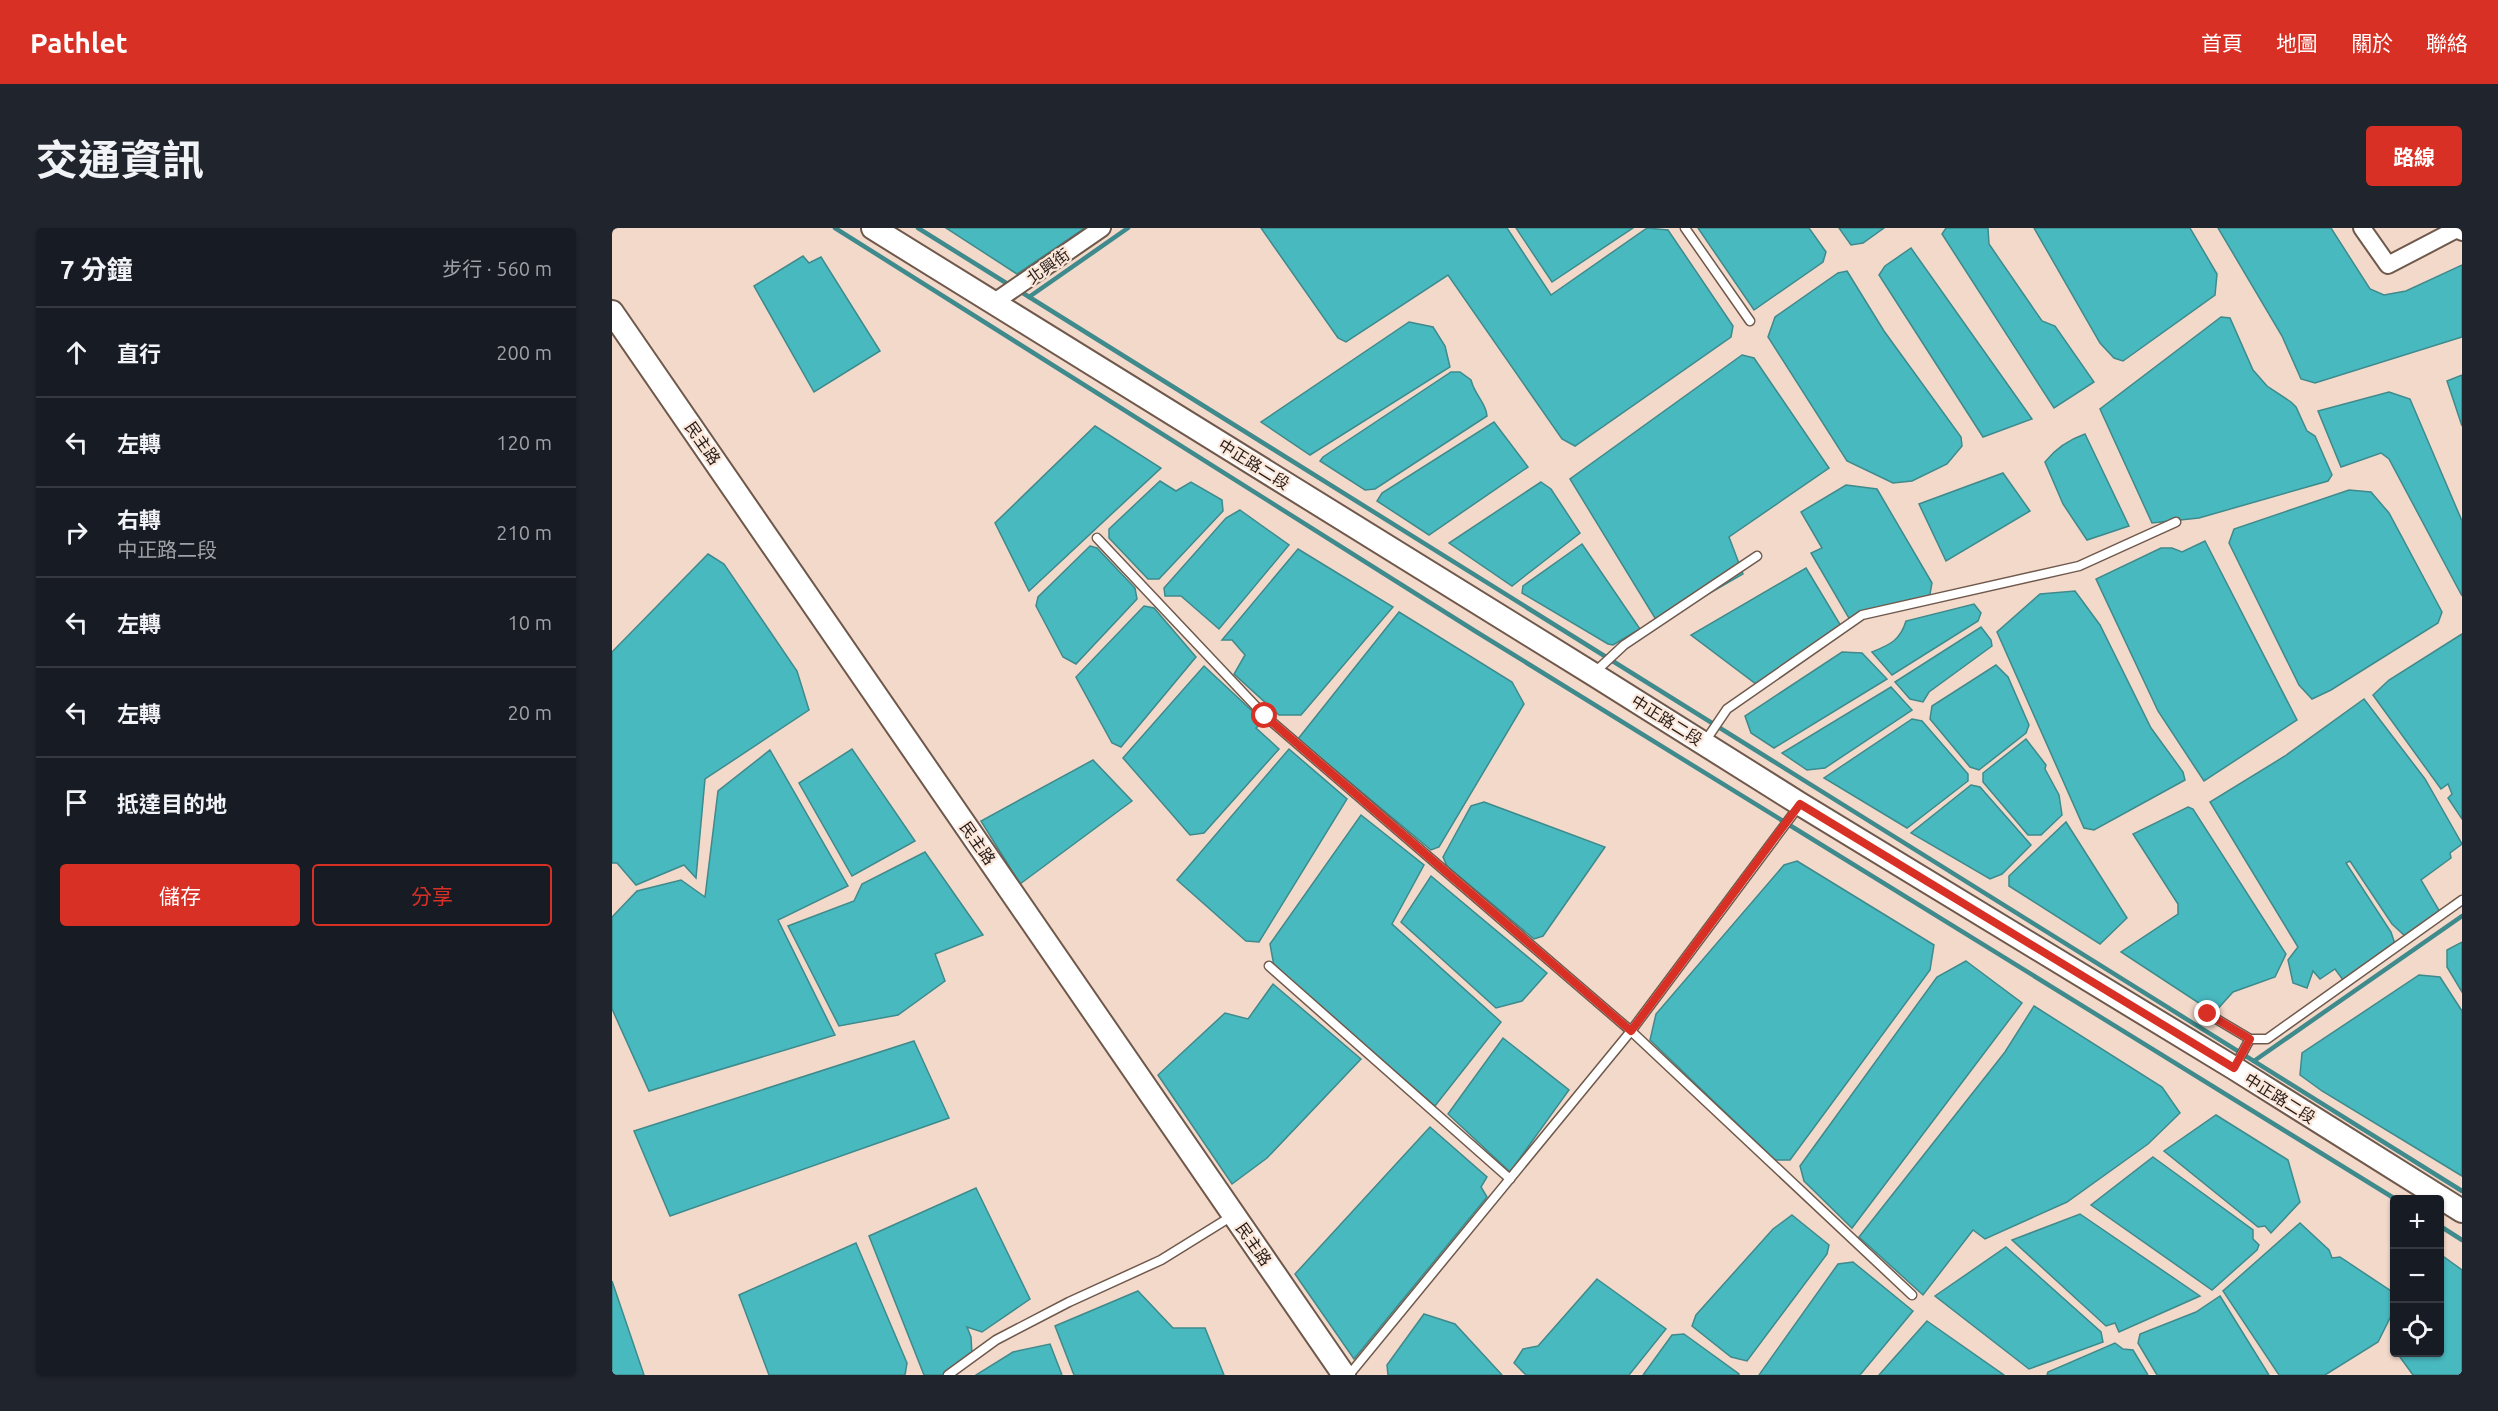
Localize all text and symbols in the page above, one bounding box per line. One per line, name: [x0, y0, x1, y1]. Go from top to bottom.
text: Pathlet: [30, 27, 128, 58]
text: 首頁: [2201, 31, 2243, 55]
text: 地圖: [2276, 31, 2318, 55]
text: 關於: [2351, 31, 2393, 55]
text: 聯絡: [2426, 31, 2468, 55]
button: 路線: [2366, 126, 2462, 186]
text: 交通資訊: [36, 136, 204, 183]
street label: 北興街: [1023, 245, 1073, 287]
text: 7 分鐘: [60, 255, 133, 284]
text: 步行 · 560 m: [442, 257, 552, 280]
icon: ahead: [60, 336, 93, 369]
text: 直行: [117, 341, 161, 366]
text: 200 m: [496, 341, 552, 364]
street label: 民主路: [682, 418, 724, 468]
icon: left: [60, 426, 93, 459]
text: 左轉: [117, 431, 161, 456]
text: 120 m: [496, 431, 552, 454]
street label: 中正路二段: [1215, 435, 1293, 493]
text: 右轉: [117, 507, 161, 532]
icon: right: [60, 516, 93, 549]
text: 210 m: [496, 521, 552, 544]
text: 中正路二段: [117, 538, 217, 561]
icon: left: [60, 606, 93, 639]
text: 左轉: [117, 611, 161, 636]
text: 10 m: [508, 611, 552, 634]
street label: 中正路二段: [1628, 691, 1706, 749]
icon: left: [60, 696, 93, 729]
text: 左轉: [117, 701, 161, 726]
text: 20 m: [508, 701, 552, 724]
route start: [1251, 702, 1277, 728]
icon: arrive: [60, 786, 93, 819]
text: 抵達目的地: [117, 791, 227, 816]
street label: 民主路: [957, 818, 999, 868]
button: 儲存: [60, 864, 300, 926]
button: 分享: [312, 864, 552, 926]
route end: [2194, 1000, 2220, 1026]
street label: 中正路二段: [2241, 1069, 2319, 1127]
map controls: [2390, 1195, 2444, 1357]
button: +: [2390, 1195, 2444, 1249]
street label: 民主路: [1233, 1219, 1275, 1269]
button: −: [2390, 1249, 2444, 1303]
button: locate: [2390, 1303, 2444, 1357]

